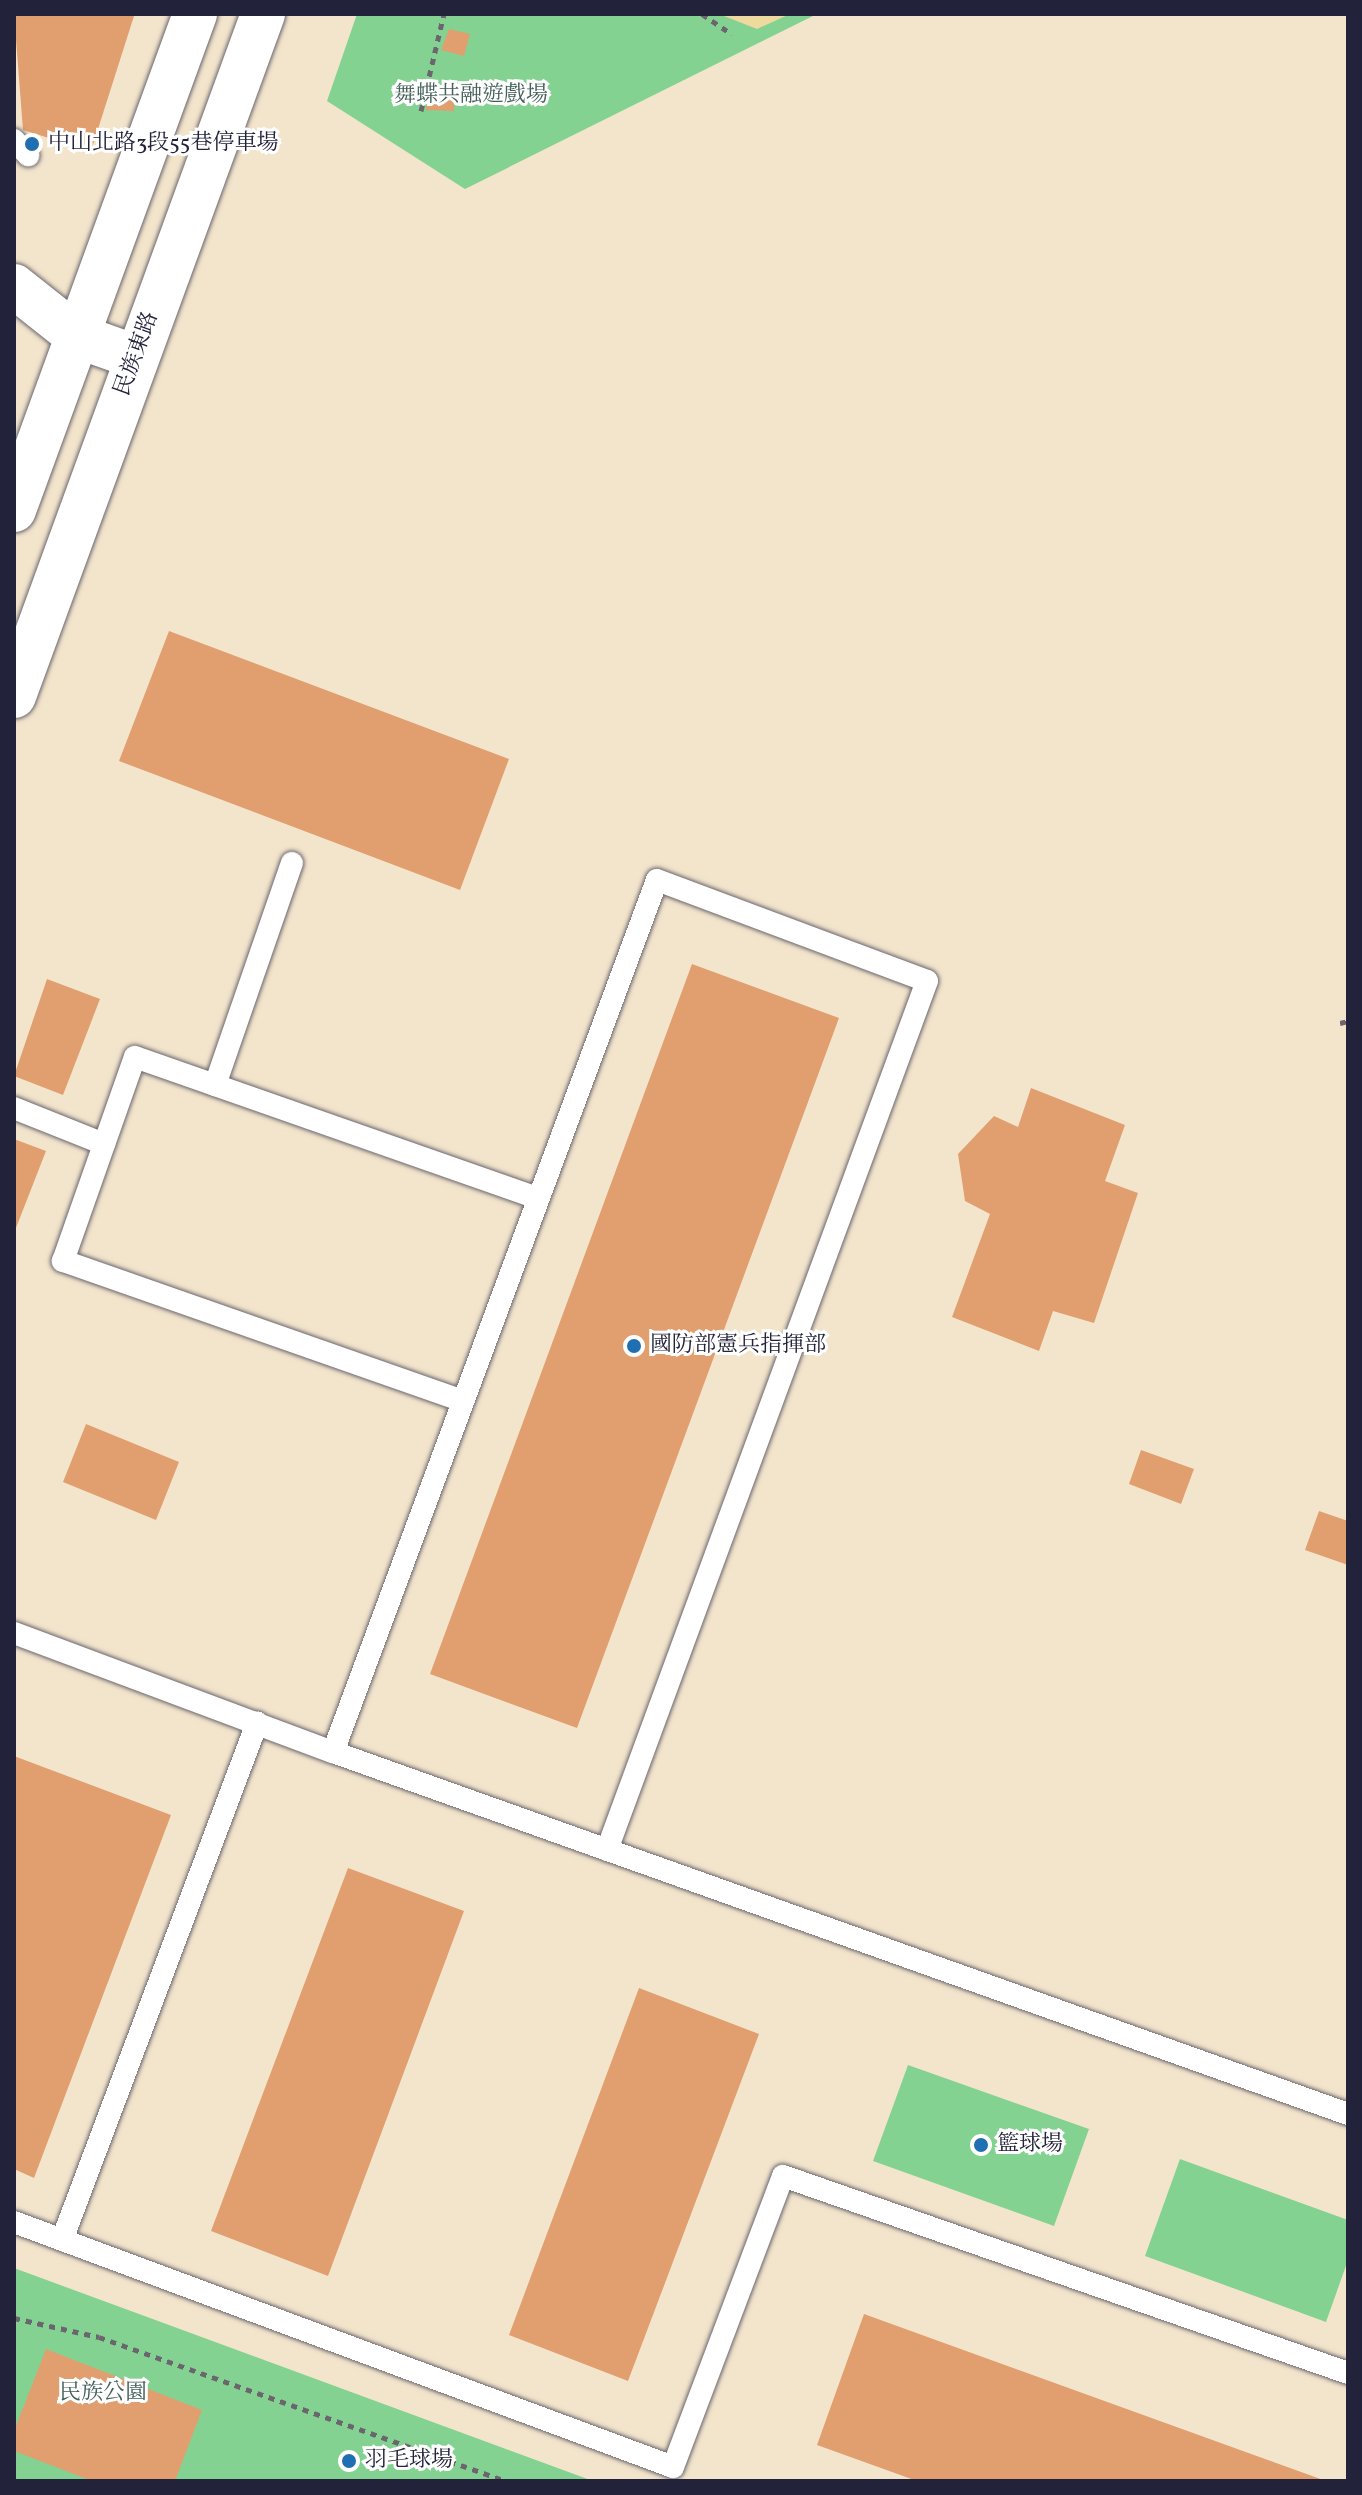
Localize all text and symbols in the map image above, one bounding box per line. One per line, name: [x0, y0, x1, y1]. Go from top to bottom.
park label: 舞蝶共融遊戲場: [394, 83, 548, 109]
place label: 中山北路3段55巷停車場: [48, 131, 278, 157]
marker: 中山北路3段55巷停車場: [23, 135, 41, 153]
street label: 民族東路: [110, 308, 164, 400]
place label: 國防部憲兵指揮部: [650, 1333, 826, 1359]
marker: 國防部憲兵指揮部: [625, 1337, 643, 1355]
place label: 籃球場: [997, 2132, 1063, 2158]
marker: 籃球場: [972, 2136, 990, 2154]
park label: 民族公園: [59, 2381, 147, 2407]
place label: 羽毛球場: [365, 2448, 453, 2474]
marker: 羽毛球場: [340, 2452, 358, 2470]

